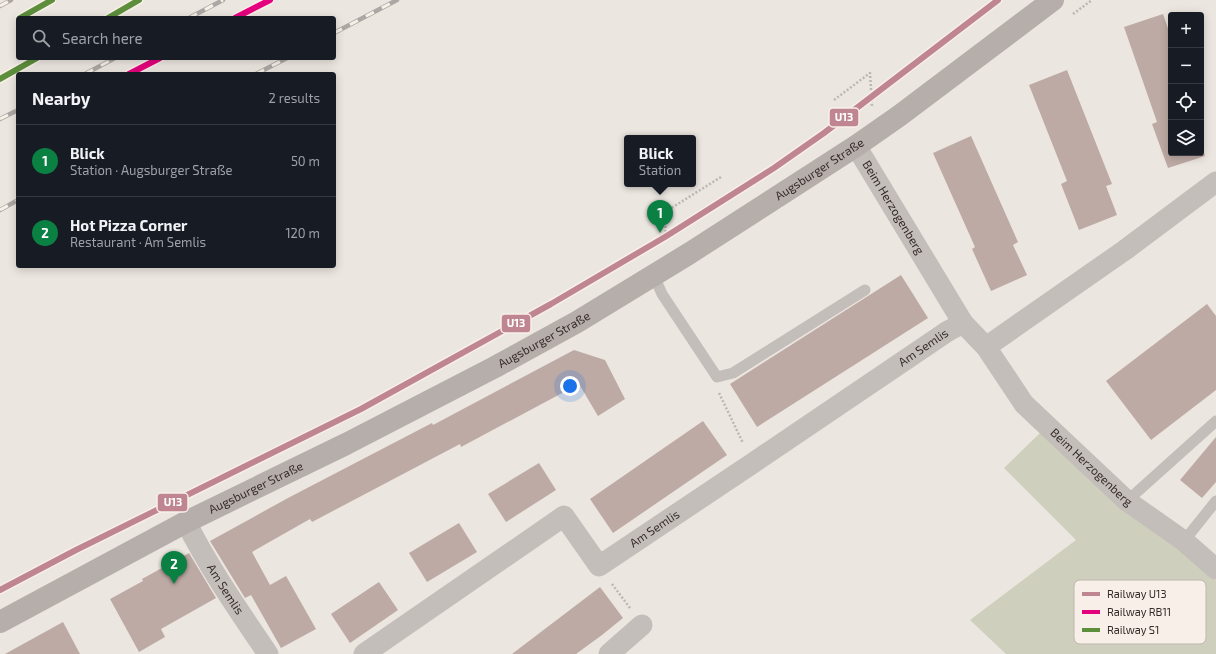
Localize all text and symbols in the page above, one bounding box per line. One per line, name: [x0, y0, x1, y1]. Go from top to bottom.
map controls: [1168, 12, 1204, 156]
button: +: [1168, 12, 1204, 48]
search box: [16, 16, 336, 60]
icon: search: [30, 27, 52, 49]
text: Search here: [62, 29, 143, 47]
button: −: [1168, 48, 1204, 84]
button: locate: [1168, 84, 1204, 120]
text: Nearby: [32, 88, 90, 108]
text: 2 results: [268, 90, 320, 106]
line badge: U13: [829, 108, 859, 127]
text: U13: [835, 110, 853, 123]
button: layers: [1168, 120, 1204, 156]
popup: [624, 135, 696, 187]
street label: Augsburger Straße: [772, 135, 866, 202]
text: Blick: [70, 144, 105, 162]
text: Blick: [639, 144, 673, 162]
text: 1: [42, 153, 48, 169]
text: 50 m: [291, 153, 320, 169]
street label: Beim Herzogenberg: [860, 158, 928, 257]
text: Station · Augsburger Straße: [70, 162, 233, 178]
text: Station: [639, 162, 681, 178]
pin: 1: [647, 200, 673, 233]
text: Hot Pizza Corner: [70, 216, 188, 234]
text: 2: [41, 225, 49, 241]
text: 120 m: [285, 225, 320, 241]
text: Restaurant · Am Semlis: [70, 234, 206, 250]
street label: Augsburger Straße: [495, 308, 592, 370]
line badge: U13: [501, 314, 531, 333]
text: U13: [507, 316, 525, 329]
street label: Am Semlis: [895, 325, 950, 369]
your location: [560, 376, 580, 396]
street label: Beim Herzogenberg: [1048, 425, 1136, 509]
street label: Augsburger Straße: [206, 458, 305, 516]
line badge: U13: [157, 493, 188, 512]
text: U13: [164, 495, 182, 508]
street label: Am Semlis: [627, 506, 682, 550]
pin: 2: [161, 551, 187, 584]
street label: Am Semlis: [205, 561, 247, 617]
legend: [1074, 580, 1206, 644]
text: Railway U13: [1107, 587, 1167, 600]
text: Railway RB11: [1107, 605, 1171, 618]
text: Railway S1: [1107, 623, 1159, 636]

